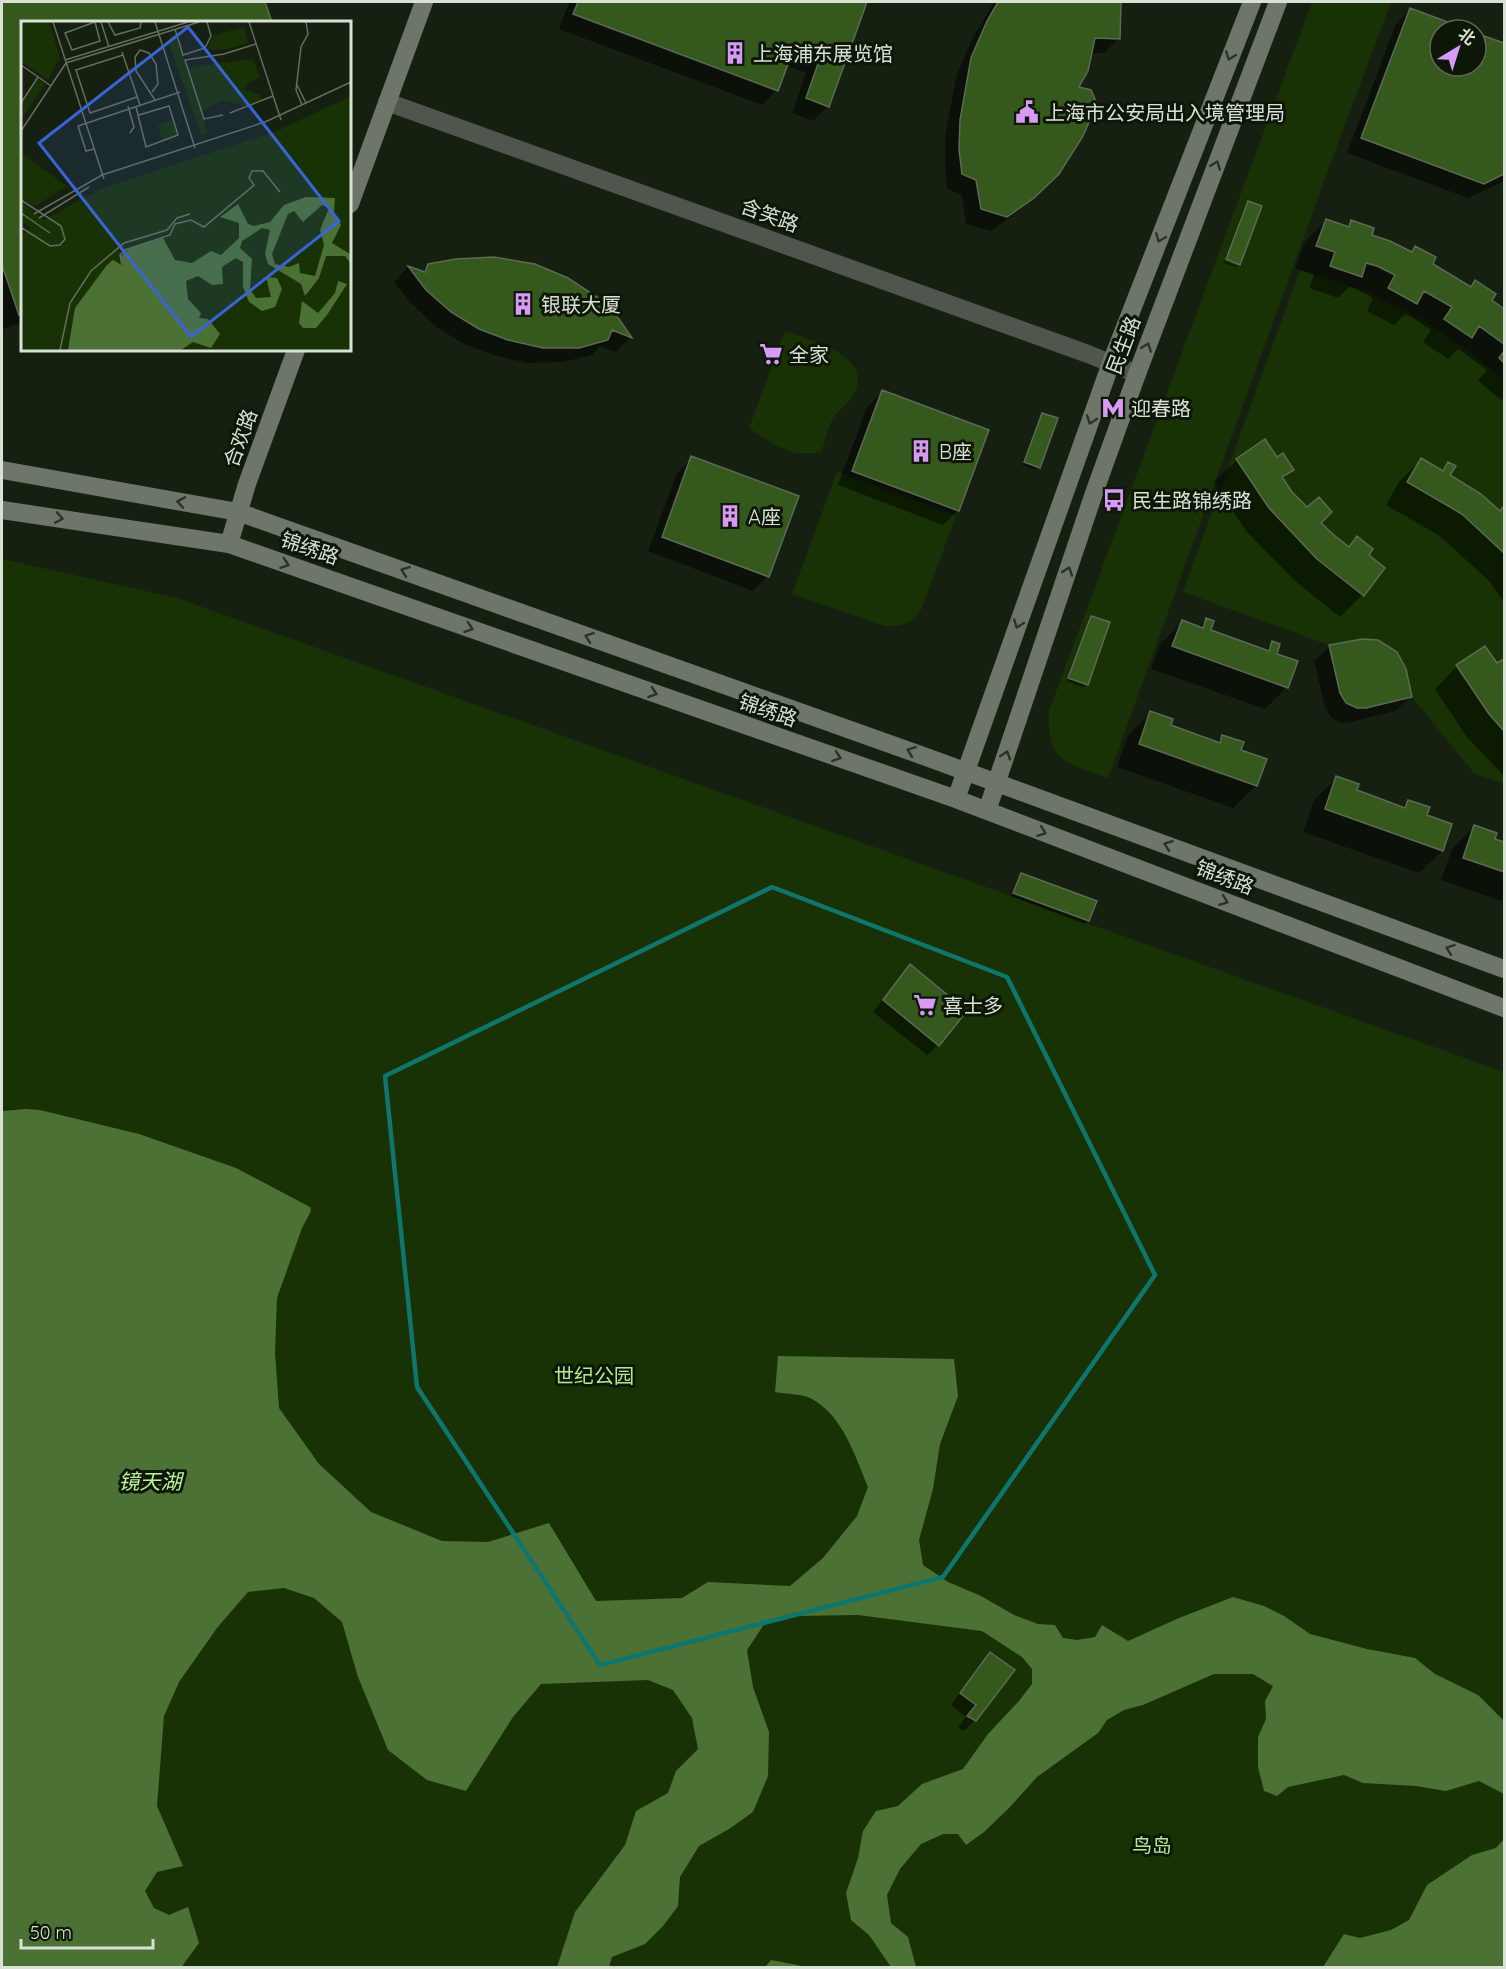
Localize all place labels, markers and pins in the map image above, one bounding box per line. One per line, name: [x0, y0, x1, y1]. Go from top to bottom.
building icon: 上海浦东展览馆: [722, 40, 748, 66]
place label: 上海浦东展览馆: [753, 41, 893, 66]
public building icon: 上海市公安局出入境管理局: [1014, 99, 1040, 125]
place label: 上海市公安局出入境管理局: [1045, 100, 1285, 125]
building icon: 银联大厦: [510, 291, 536, 317]
place label: 银联大厦: [541, 292, 621, 317]
supermarket icon: 全家: [758, 341, 784, 367]
place label: 全家: [789, 342, 829, 367]
metro station icon: 迎春路: [1100, 395, 1126, 421]
place label: 迎春路: [1131, 396, 1191, 421]
building icon: B座: [908, 438, 934, 464]
place label: B座: [939, 439, 972, 464]
bus stop icon: 民生路锦绣路: [1101, 487, 1127, 513]
place label: 民生路锦绣路: [1132, 488, 1252, 513]
building icon: A座: [717, 503, 743, 529]
place label: A座: [748, 504, 781, 529]
supermarket icon: 喜士多: [912, 992, 938, 1018]
place label: 喜士多: [943, 993, 1003, 1018]

